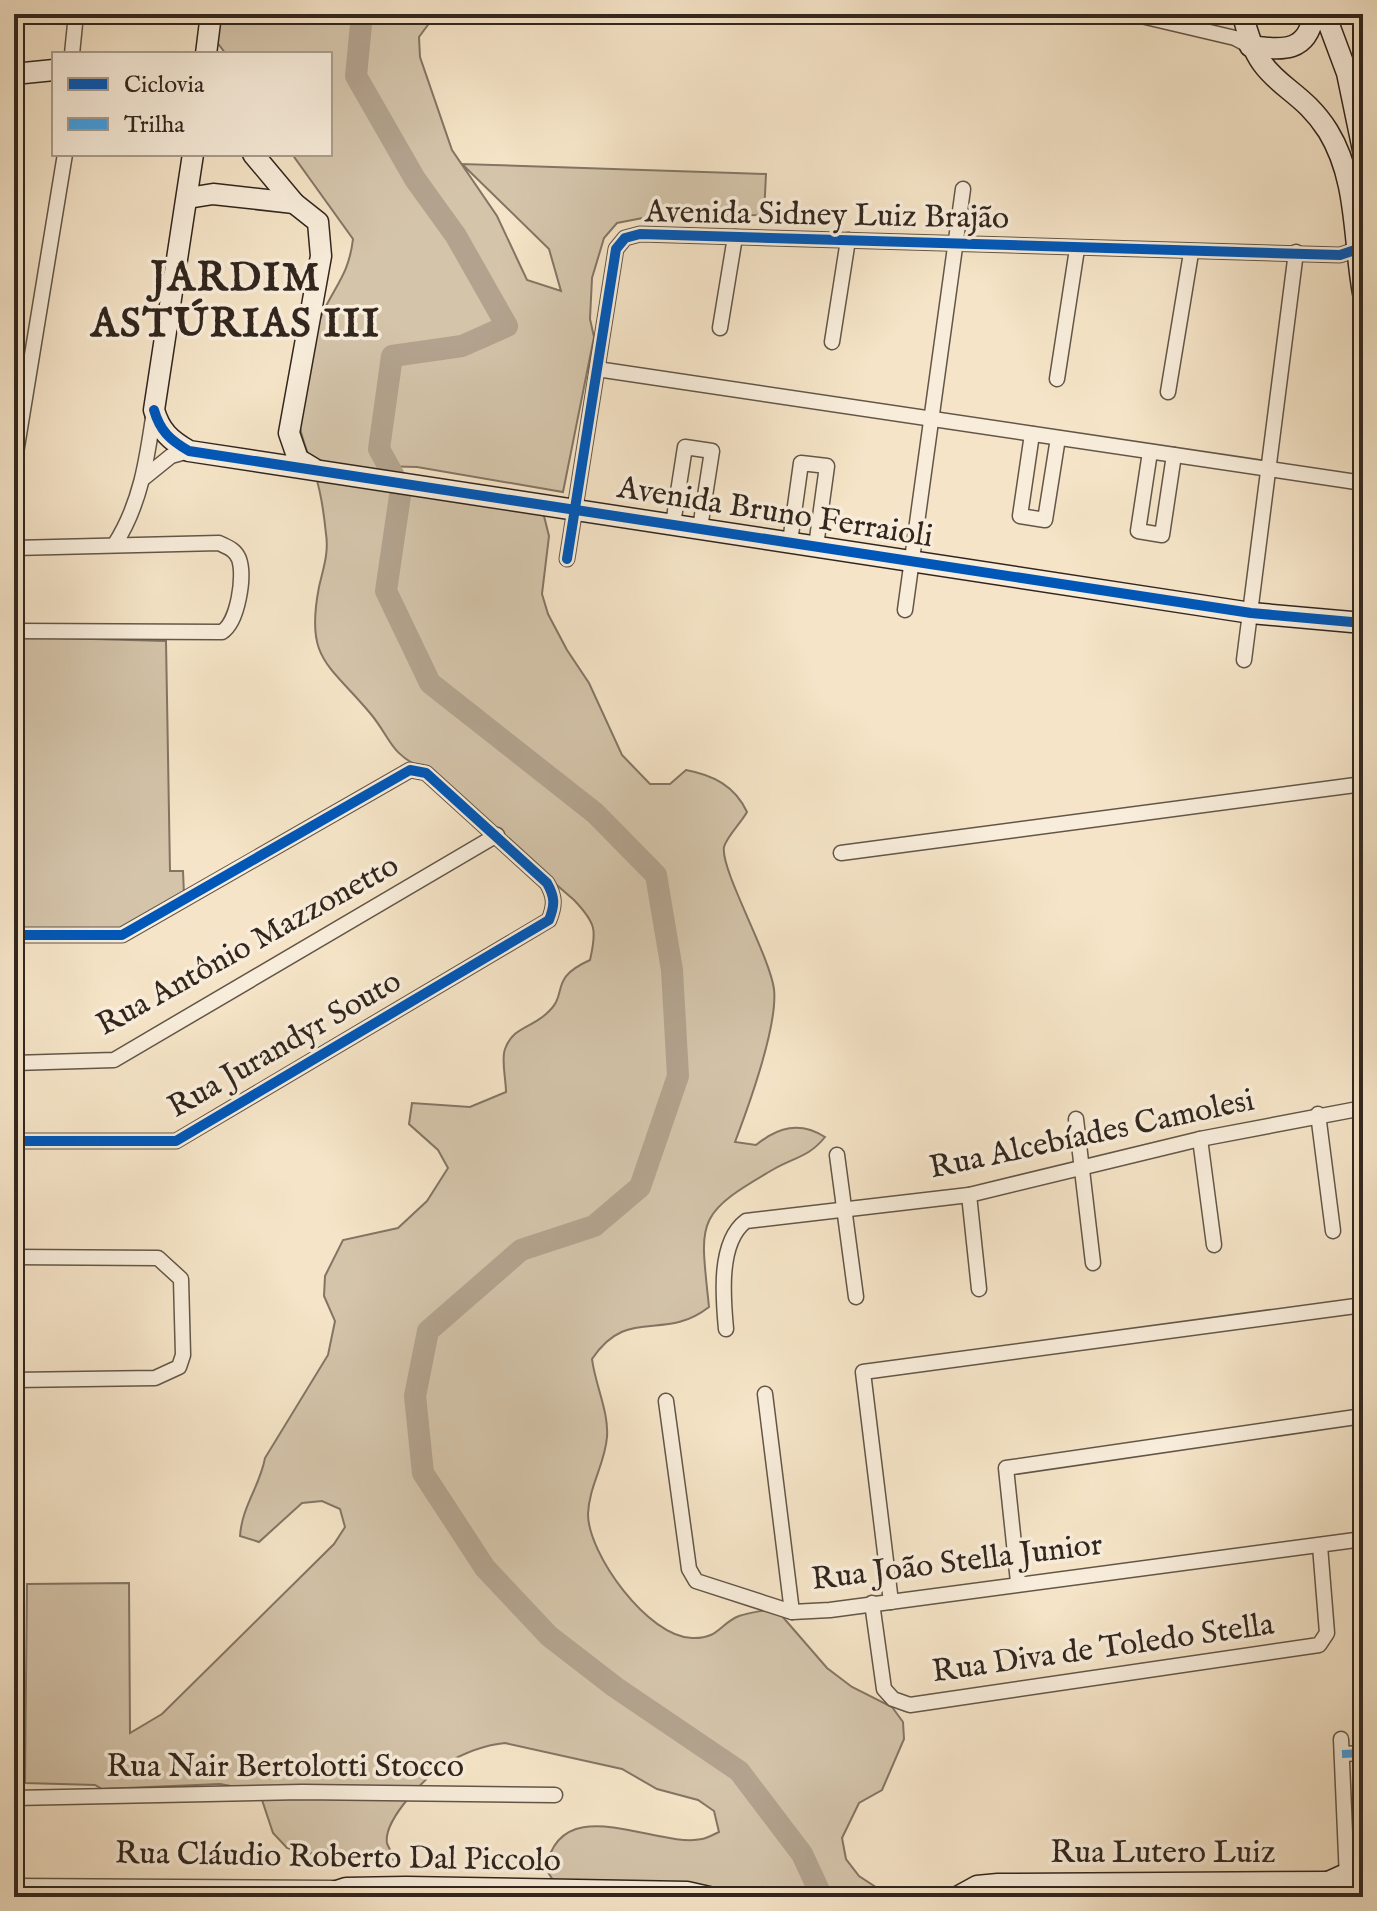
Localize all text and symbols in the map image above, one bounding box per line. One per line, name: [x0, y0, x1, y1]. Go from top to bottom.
legend: [52, 52, 332, 156]
text: Ciclovia: [124, 70, 205, 101]
text: Trilha: [124, 110, 185, 141]
street label: Avenida Sidney Luiz Brajão: [643, 192, 1010, 240]
district label: JARDIM ASTÚRIAS III: [89, 254, 381, 351]
street label: Avenida Bruno Ferraioli: [613, 468, 936, 558]
street label: Rua Antônio Mazzonetto: [90, 846, 406, 1046]
street label: Rua Jurandyr Souto: [161, 962, 409, 1128]
street label: Rua Alcebíades Camolesi: [926, 1081, 1258, 1189]
street label: Rua João Stella Junior: [809, 1525, 1105, 1601]
street label: Rua Diva de Toledo Stella: [929, 1605, 1277, 1693]
street label: Rua Nair Bertolotti Stocco: [106, 1747, 464, 1788]
street label: Rua Lutero Luiz: [1050, 1833, 1276, 1874]
street label: Rua Cláudio Roberto Dal Piccolo: [115, 1834, 561, 1882]

